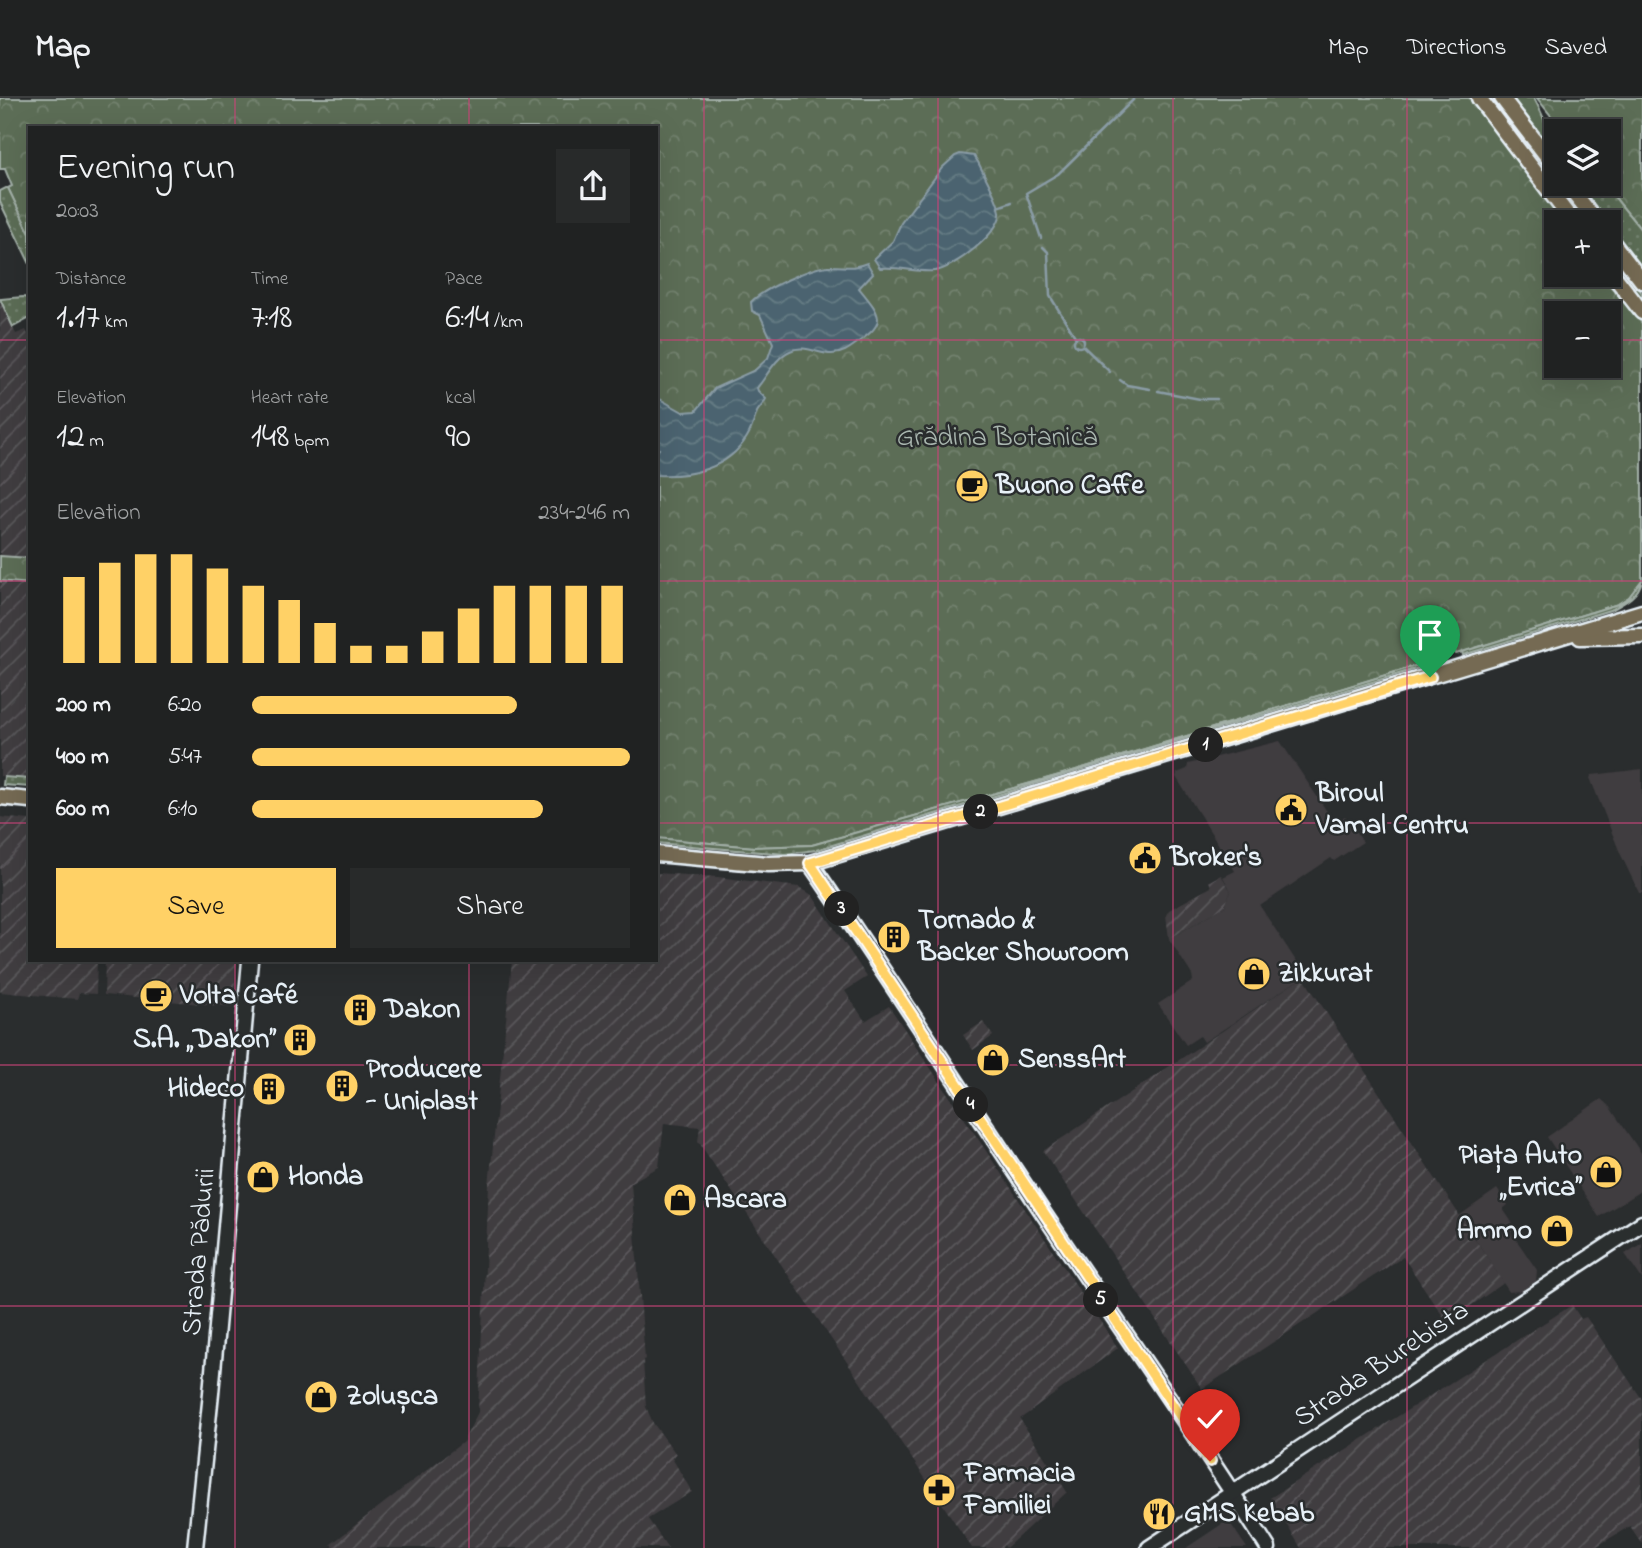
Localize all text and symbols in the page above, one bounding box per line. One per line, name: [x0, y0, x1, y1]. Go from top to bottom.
text: Map: [35, 24, 91, 72]
text: Map: [1328, 31, 1369, 66]
text: Directions: [1407, 31, 1506, 66]
text: Saved: [1544, 31, 1607, 66]
map controls: [1544, 119, 1621, 378]
button: layers: [1544, 119, 1621, 196]
text: Evening run: [56, 141, 235, 197]
button: share: [556, 149, 630, 223]
text: 20:03: [56, 195, 99, 228]
button: +: [1544, 210, 1621, 287]
text: Distance: [56, 266, 126, 293]
text: Time: [251, 266, 288, 293]
text: Pace: [445, 266, 482, 293]
text: 1.17: [56, 293, 100, 344]
text: 7:18: [251, 293, 292, 344]
text: 6:14: [445, 293, 489, 344]
button: −: [1544, 301, 1621, 378]
text: km: [100, 309, 128, 336]
text: /km: [489, 309, 523, 336]
text: Elevation: [56, 385, 126, 412]
text: Heart rate: [251, 385, 329, 412]
text: kcal: [445, 385, 476, 412]
text: 12: [56, 412, 85, 463]
text: 148: [251, 412, 289, 463]
text: 90: [445, 412, 471, 463]
park label: Grădina Botanică: [897, 418, 1097, 459]
text: m: [85, 428, 104, 455]
text: bpm: [289, 428, 329, 455]
place label: Buono Caffe: [994, 466, 1145, 507]
cafe icon: Buono Caffe: [953, 467, 991, 505]
text: Elevation: [56, 497, 141, 530]
text: 234–246 m: [538, 497, 630, 530]
pin: [1400, 605, 1460, 677]
icon: arrive: [1411, 616, 1449, 654]
text: 200 m: [56, 689, 111, 722]
text: 6:20: [168, 689, 201, 722]
pin: 1: [1188, 728, 1224, 762]
text: 1: [1202, 731, 1209, 758]
text: 400 m: [56, 741, 109, 774]
text: 5:47: [168, 741, 202, 774]
place label: Biroul Vamal Centru: [1314, 774, 1469, 847]
public building icon: Biroul Vamal Centru: [1272, 791, 1310, 829]
text: 600 m: [56, 793, 110, 826]
text: 6:10: [168, 793, 197, 826]
pin: 2: [964, 794, 998, 830]
text: 2: [976, 798, 985, 825]
place label: Broker's: [1168, 838, 1262, 879]
public building icon: Broker's: [1126, 839, 1164, 877]
button: Save: [56, 868, 336, 948]
button: Share: [350, 868, 630, 948]
pin: 3: [824, 892, 860, 926]
text: 3: [838, 895, 845, 922]
place label: Tornado & Backer Showroom: [916, 901, 1129, 974]
building icon: Tornado & Backer Showroom: [875, 918, 913, 956]
place label: Zikkurat: [1278, 954, 1373, 995]
shop icon: Zikkurat: [1235, 955, 1273, 993]
place label: Volta Café: [179, 976, 299, 1017]
cafe icon: Volta Café: [137, 977, 175, 1015]
place label: Dakon: [382, 990, 460, 1031]
building icon: Dakon: [341, 991, 379, 1029]
place label: S.A. „Dakon”: [133, 1020, 276, 1061]
building icon: S.A. „Dakon”: [281, 1021, 319, 1059]
place label: SenssArt: [1018, 1040, 1127, 1081]
shop icon: SenssArt: [974, 1041, 1012, 1079]
place label: Producere - Uniplast: [365, 1050, 483, 1123]
building icon: Producere - Uniplast: [323, 1067, 361, 1105]
place label: Hideco: [167, 1069, 244, 1110]
building icon: Hideco: [250, 1070, 288, 1108]
pin: 4: [954, 1088, 988, 1122]
text: 4: [967, 1091, 974, 1118]
place label: Piața Auto „Evrica”: [1459, 1136, 1582, 1209]
shop icon: Piața Auto „Evrica”: [1587, 1153, 1625, 1191]
place label: Honda: [288, 1157, 364, 1198]
shop icon: Honda: [244, 1158, 282, 1196]
street label: Strada Pădurii: [172, 1166, 228, 1338]
place label: Ascara: [704, 1180, 787, 1221]
shop icon: Ascara: [661, 1181, 699, 1219]
place label: Ammo: [1457, 1211, 1532, 1252]
shop icon: Ammo: [1538, 1212, 1576, 1250]
pin: 5: [1084, 1282, 1118, 1318]
text: 5: [1095, 1286, 1106, 1313]
street label: Strada Burebista: [1286, 1291, 1478, 1439]
place label: Zolușca: [346, 1377, 438, 1418]
shop icon: Zolușca: [302, 1378, 340, 1416]
pin: [1180, 1389, 1240, 1461]
icon: check: [1191, 1400, 1229, 1438]
place label: Farmacia Familiei: [962, 1454, 1075, 1527]
pharmacy icon: Farmacia Familiei: [920, 1471, 958, 1509]
place label: GMS Kebab: [1184, 1494, 1315, 1535]
restaurant icon: GMS Kebab: [1140, 1495, 1178, 1533]

